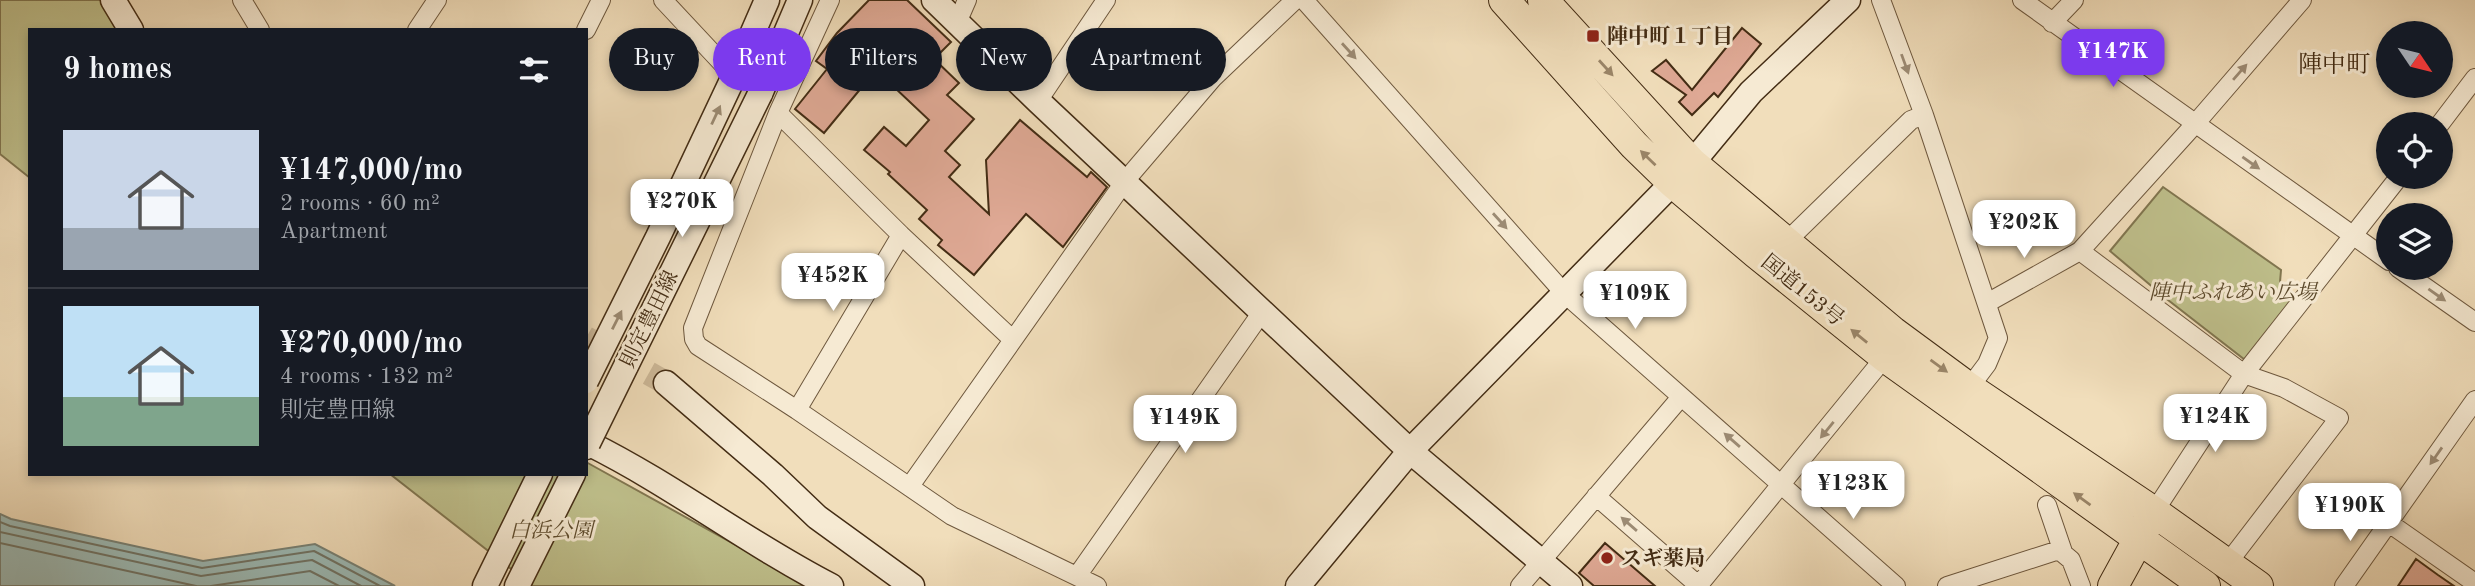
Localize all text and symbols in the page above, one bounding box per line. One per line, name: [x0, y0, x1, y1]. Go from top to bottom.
north arrow: [2376, 21, 2454, 98]
map controls: [2376, 21, 2453, 280]
place label: 陣中町１丁目: [1607, 25, 1733, 48]
chip: Buy: [609, 28, 699, 91]
chip: Rent: [713, 28, 811, 91]
chip: Filters: [825, 28, 942, 91]
chip: New: [956, 28, 1052, 91]
chip: Apartment: [1066, 28, 1226, 91]
marker: 陣中町１丁目: [1585, 28, 1601, 44]
pin: ¥147K: [2064, 29, 2162, 89]
text: ¥147K: [2077, 40, 2149, 63]
one-way arrow: [1341, 42, 1357, 60]
icon: filters: [515, 51, 553, 89]
district label: 陣中町: [2298, 51, 2370, 78]
one-way arrow: [1900, 54, 1911, 75]
text: 9 homes: [63, 55, 172, 85]
one-way arrow: [1598, 59, 1614, 77]
one-way arrow: [2232, 63, 2248, 81]
one-way arrow: [710, 105, 721, 125]
button: locate: [2376, 112, 2453, 189]
one-way arrow: [1639, 150, 1656, 167]
text: ¥147,000/mo: [280, 156, 463, 186]
one-way arrow: [2242, 156, 2260, 170]
icon: home: [119, 158, 203, 242]
pin: ¥270K: [633, 180, 731, 239]
text: ¥270K: [646, 190, 718, 213]
text: 2 rooms · 60 m²: [280, 192, 440, 215]
pin: ¥202K: [1975, 201, 2073, 260]
button: layers: [2376, 203, 2453, 280]
text: ¥202K: [1988, 211, 2060, 234]
one-way arrow: [1492, 212, 1508, 230]
text: Apartment: [280, 220, 388, 243]
street label: 国道153号: [1757, 250, 1849, 331]
pin: ¥452K: [784, 254, 882, 313]
text: ¥452K: [797, 264, 869, 287]
street label: 則定豊田線: [616, 267, 683, 371]
pin: ¥109K: [1586, 272, 1684, 331]
park label: 陣中ふれあい広場: [2149, 281, 2319, 304]
text: ¥109K: [1599, 282, 1671, 305]
one-way arrow: [2428, 288, 2446, 302]
one-way arrow: [611, 310, 622, 330]
text: ¥270,000/mo: [280, 329, 463, 359]
one-way arrow: [1850, 329, 1867, 344]
icon: home: [119, 334, 203, 418]
one-way arrow: [1930, 359, 1948, 373]
text: 4 rooms · 132 m²: [280, 365, 453, 388]
pin: ¥124K: [2166, 394, 2264, 454]
pin: ¥149K: [1136, 396, 1234, 455]
text: 則定豊田線: [280, 399, 395, 422]
text: ¥124K: [2179, 405, 2251, 428]
text: ¥149K: [1149, 406, 1221, 429]
one-way arrow: [1819, 420, 1834, 438]
one-way arrow: [1723, 433, 1740, 448]
one-way arrow: [2429, 447, 2443, 465]
pin: ¥123K: [1804, 462, 1902, 521]
text: ¥123K: [1817, 472, 1889, 495]
pin: ¥190K: [2301, 484, 2399, 543]
one-way arrow: [2073, 492, 2091, 506]
text: ¥190K: [2314, 494, 2386, 517]
one-way arrow: [1621, 517, 1638, 533]
park label: 白浜公園: [509, 519, 596, 542]
place label: スギ薬局: [1621, 547, 1705, 570]
marker: スギ薬局: [1599, 550, 1615, 566]

